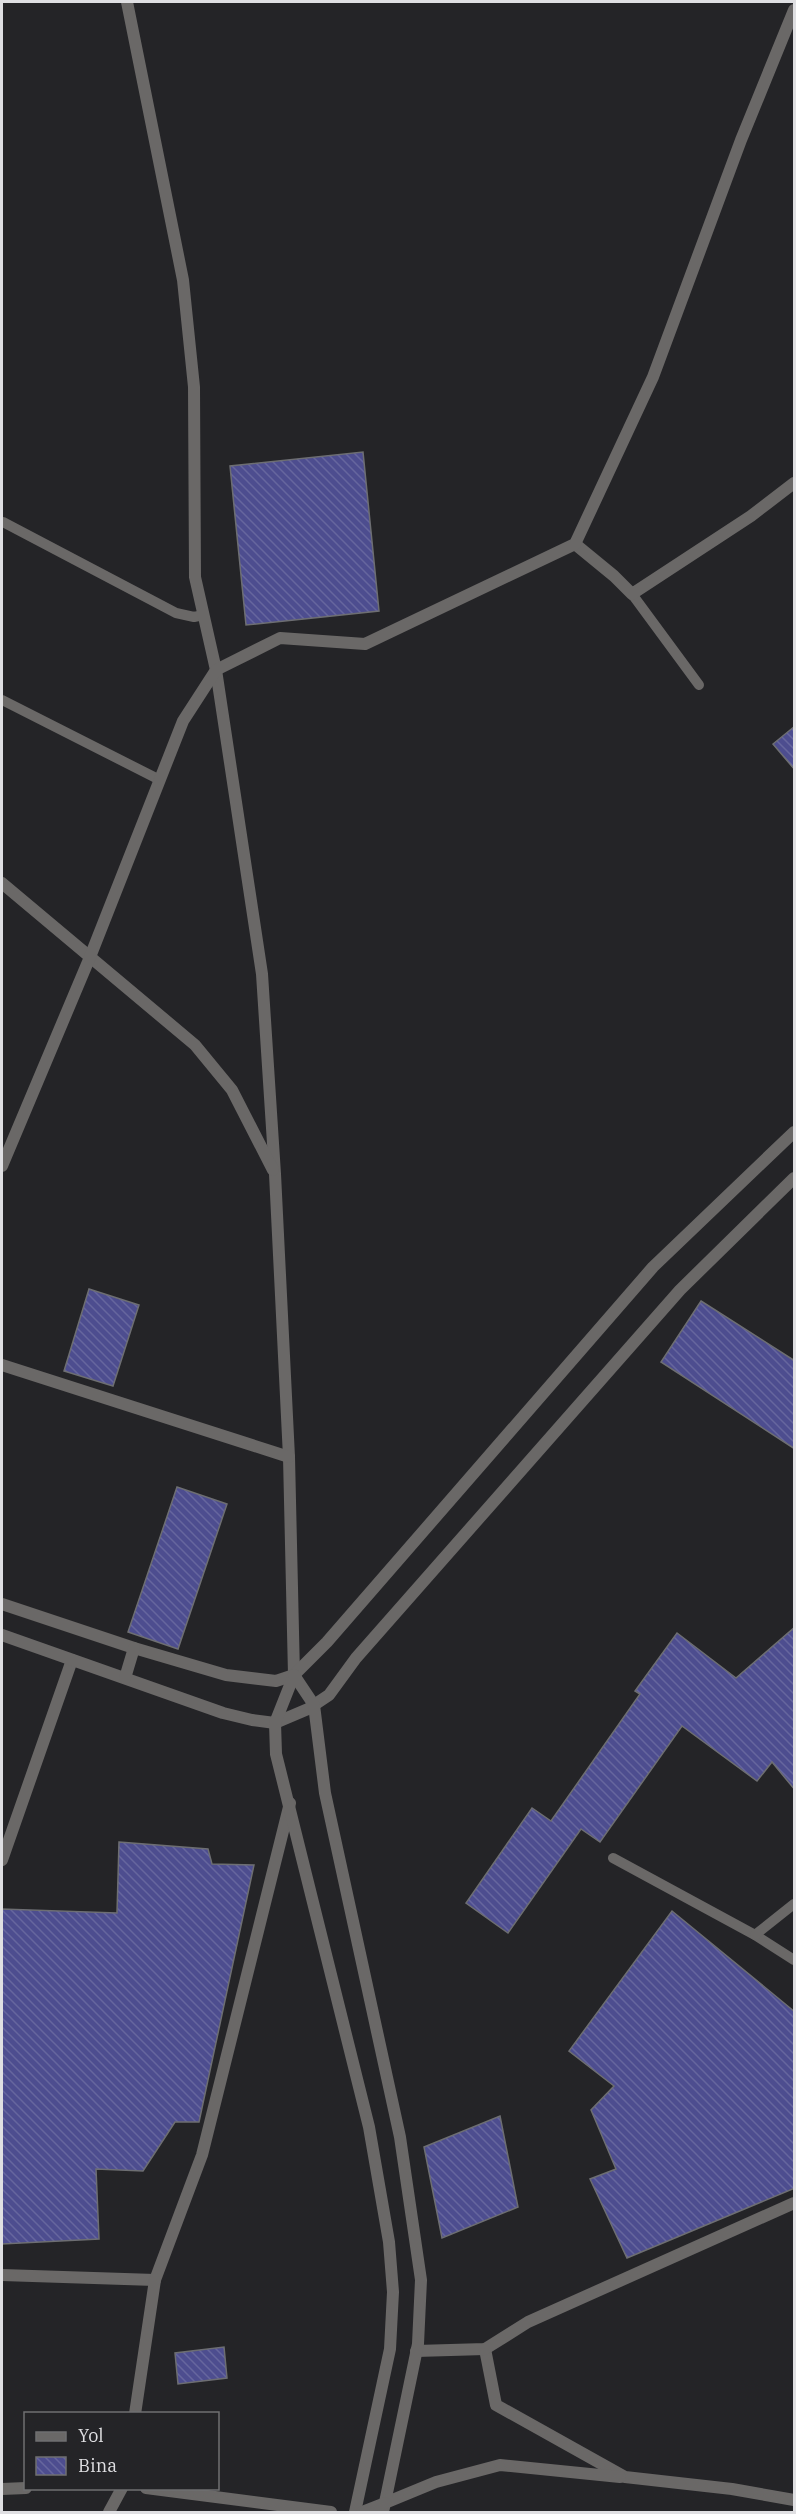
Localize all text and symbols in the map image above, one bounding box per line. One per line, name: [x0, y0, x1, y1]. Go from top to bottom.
legend: [24, 2412, 219, 2490]
text: Yol: [78, 2424, 104, 2447]
text: Bina: [78, 2454, 117, 2477]

